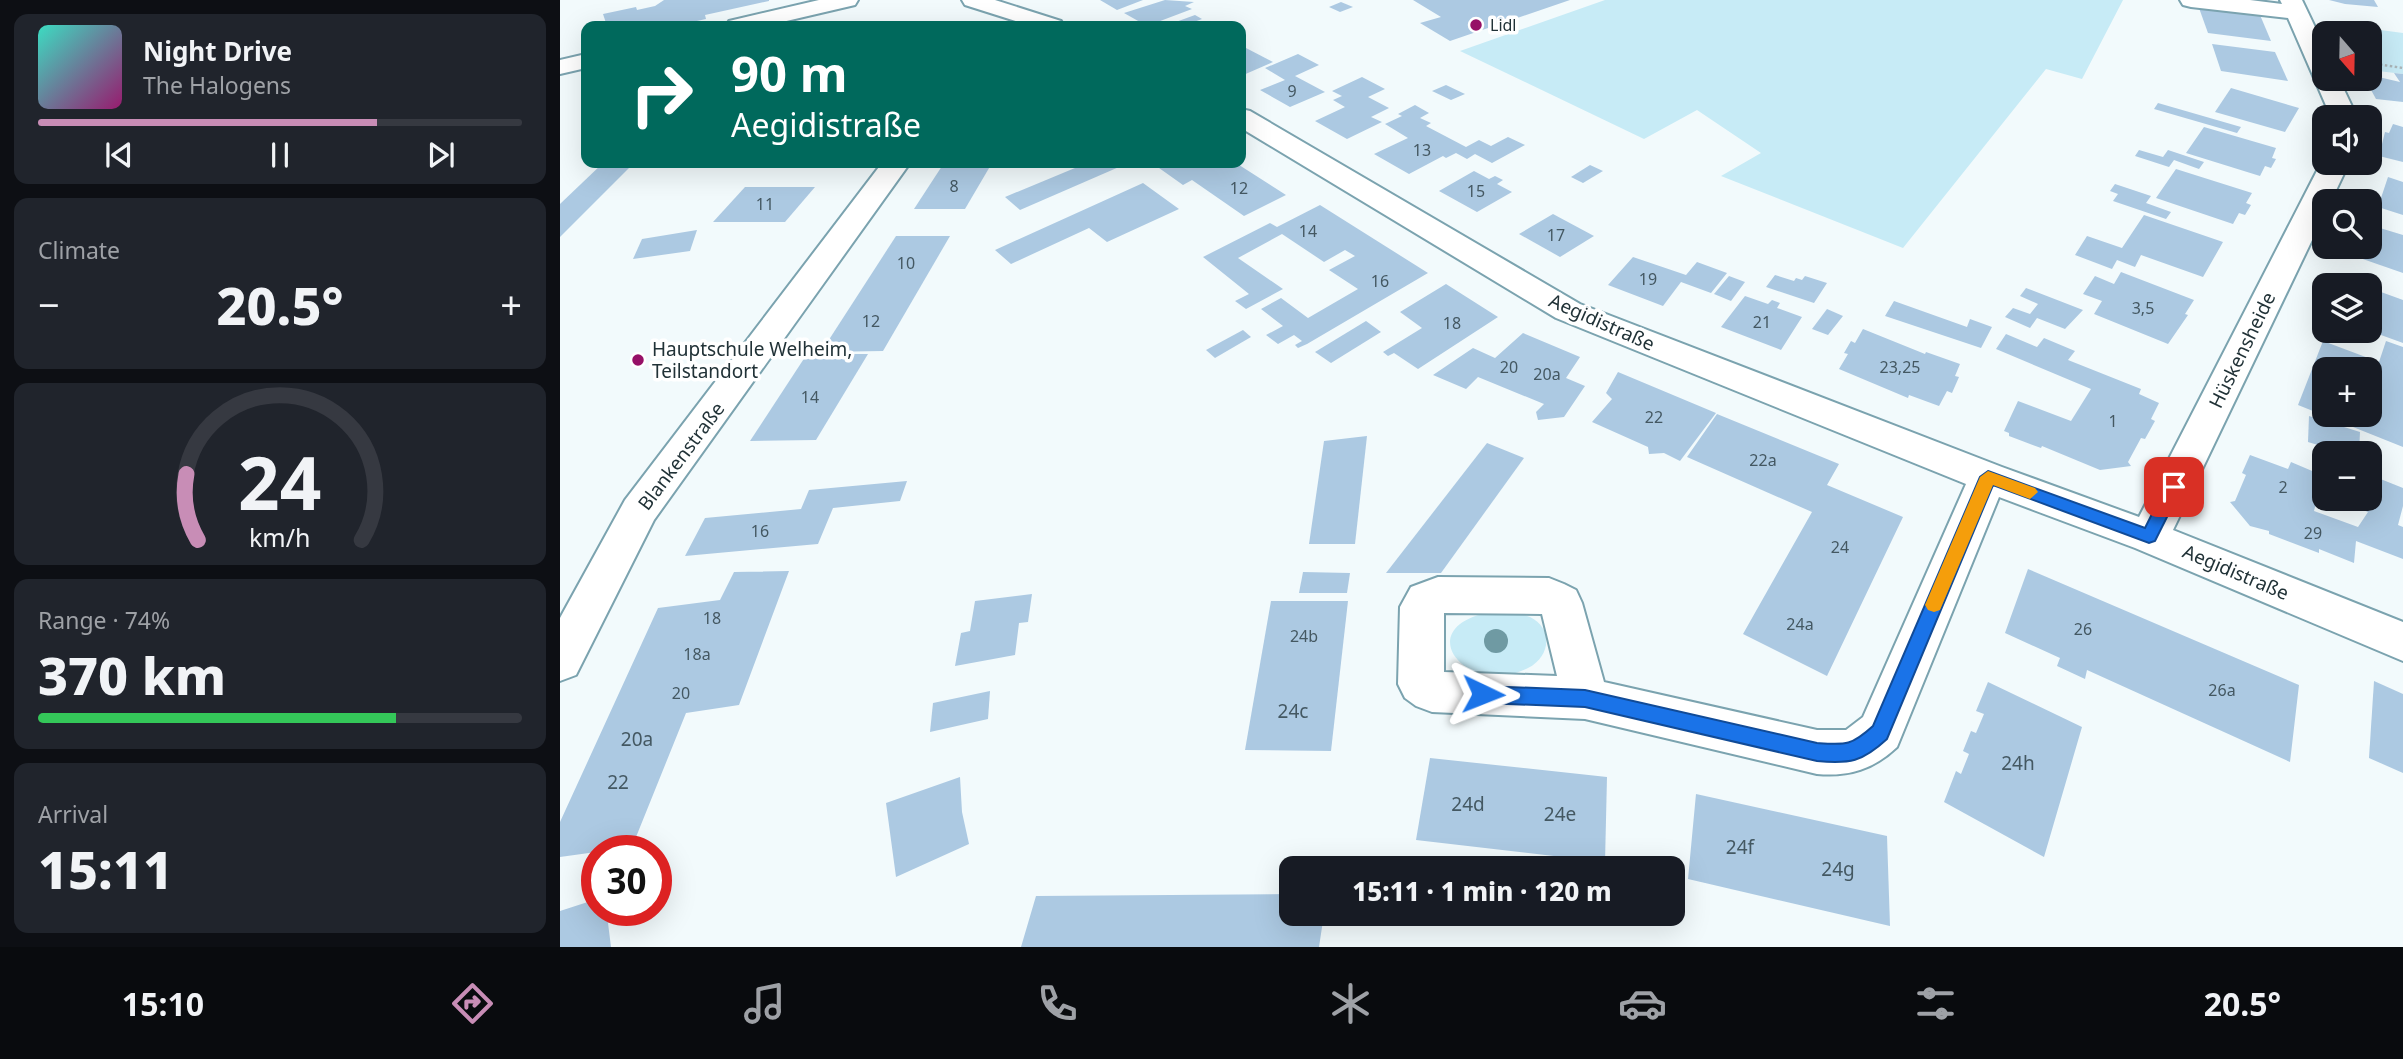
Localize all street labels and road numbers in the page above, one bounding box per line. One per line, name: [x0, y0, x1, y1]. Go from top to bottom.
street label: Aegidistraße: [1545, 287, 1659, 357]
street label: Hüskensheide: [2203, 288, 2281, 412]
street label: Blankenstraße: [632, 397, 730, 515]
street label: Aegidistraße: [2179, 538, 2293, 606]

